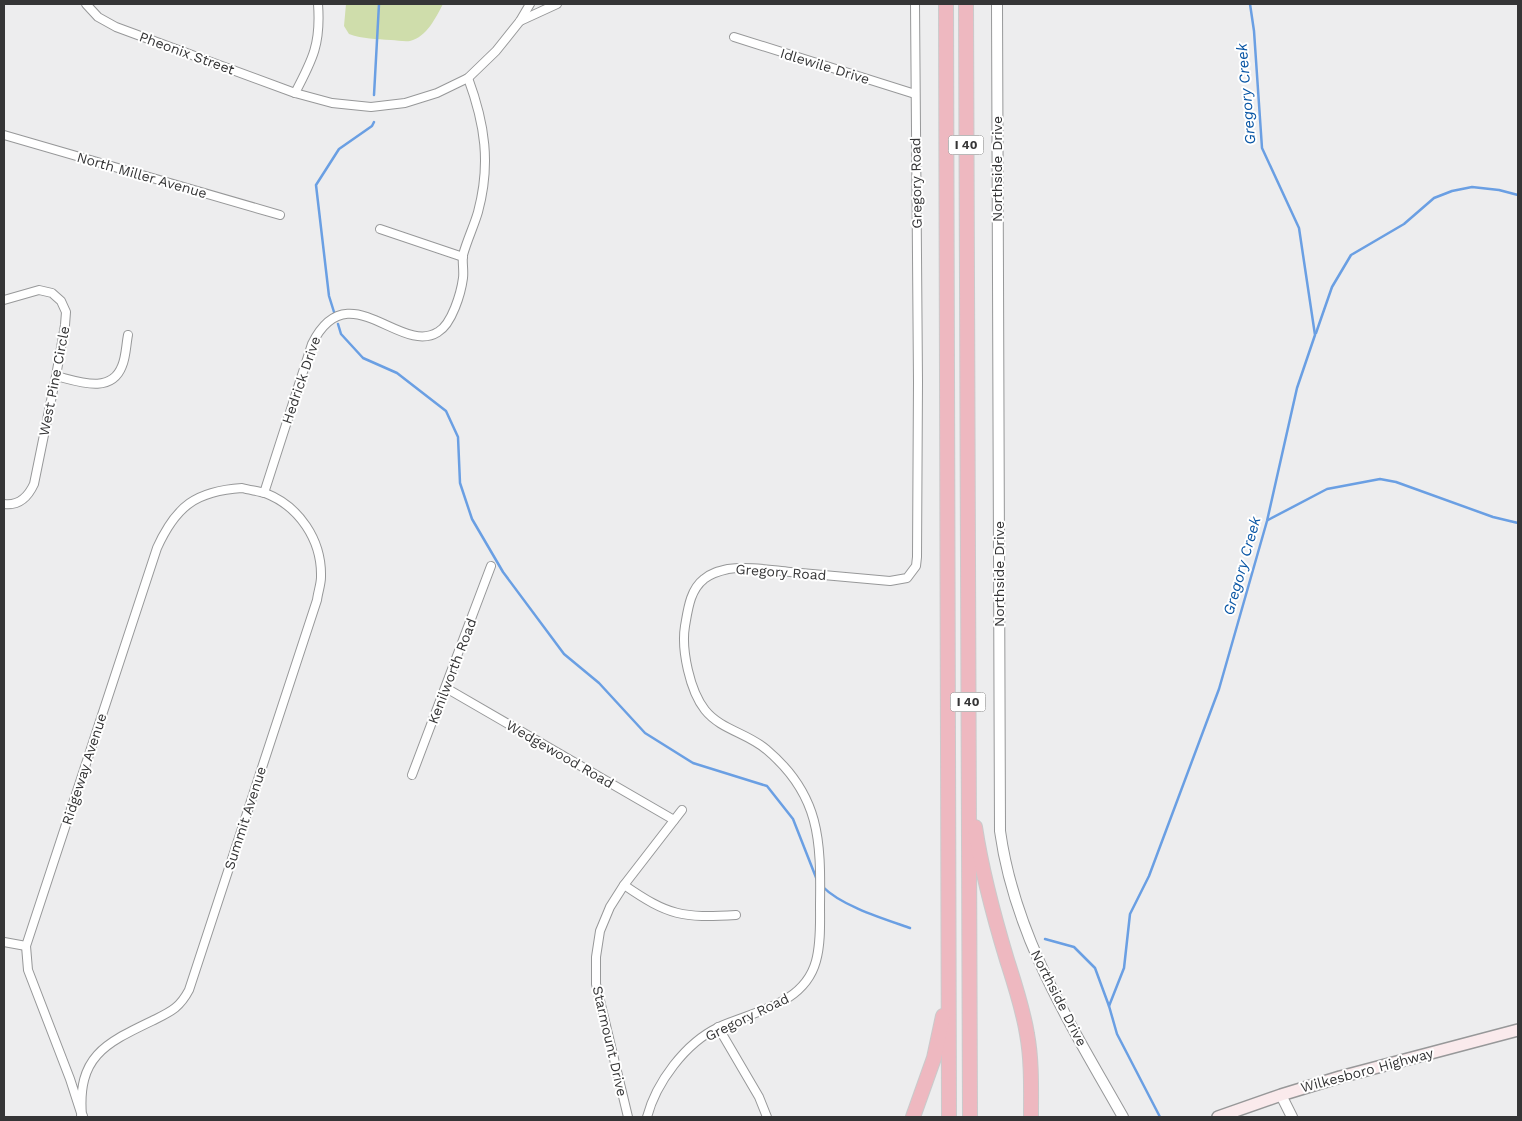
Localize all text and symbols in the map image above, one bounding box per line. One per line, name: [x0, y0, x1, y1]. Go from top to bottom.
street label: Pheonix Street: [137, 28, 237, 78]
water label: Gregory Creek: [1233, 42, 1259, 146]
street label: Idlewile Drive: [778, 45, 872, 87]
street label: Northside Drive: [989, 116, 1005, 222]
road number: I 40: [948, 136, 984, 154]
street label: Gregory Road: [907, 137, 925, 229]
street label: North Miller Avenue: [75, 149, 209, 201]
street label: West Pine Circle: [35, 325, 73, 437]
street label: Hedrick Drive: [279, 334, 323, 426]
water label: Gregory Creek: [1219, 514, 1265, 617]
street label: Northside Drive: [991, 521, 1007, 627]
street label: Gregory Road: [735, 561, 827, 583]
street label: Kenilworth Road: [425, 616, 479, 726]
road number: I 40: [950, 692, 986, 712]
street label: Ridgeway Avenue: [58, 711, 110, 827]
street label: Wedgewood Road: [504, 717, 616, 791]
street label: Summit Avenue: [221, 764, 269, 872]
street label: Northside Drive: [1028, 947, 1090, 1049]
street label: Starmount Drive: [590, 984, 630, 1098]
street label: Gregory Road: [703, 990, 791, 1044]
street label: Wilkesboro Highway: [1299, 1044, 1436, 1095]

